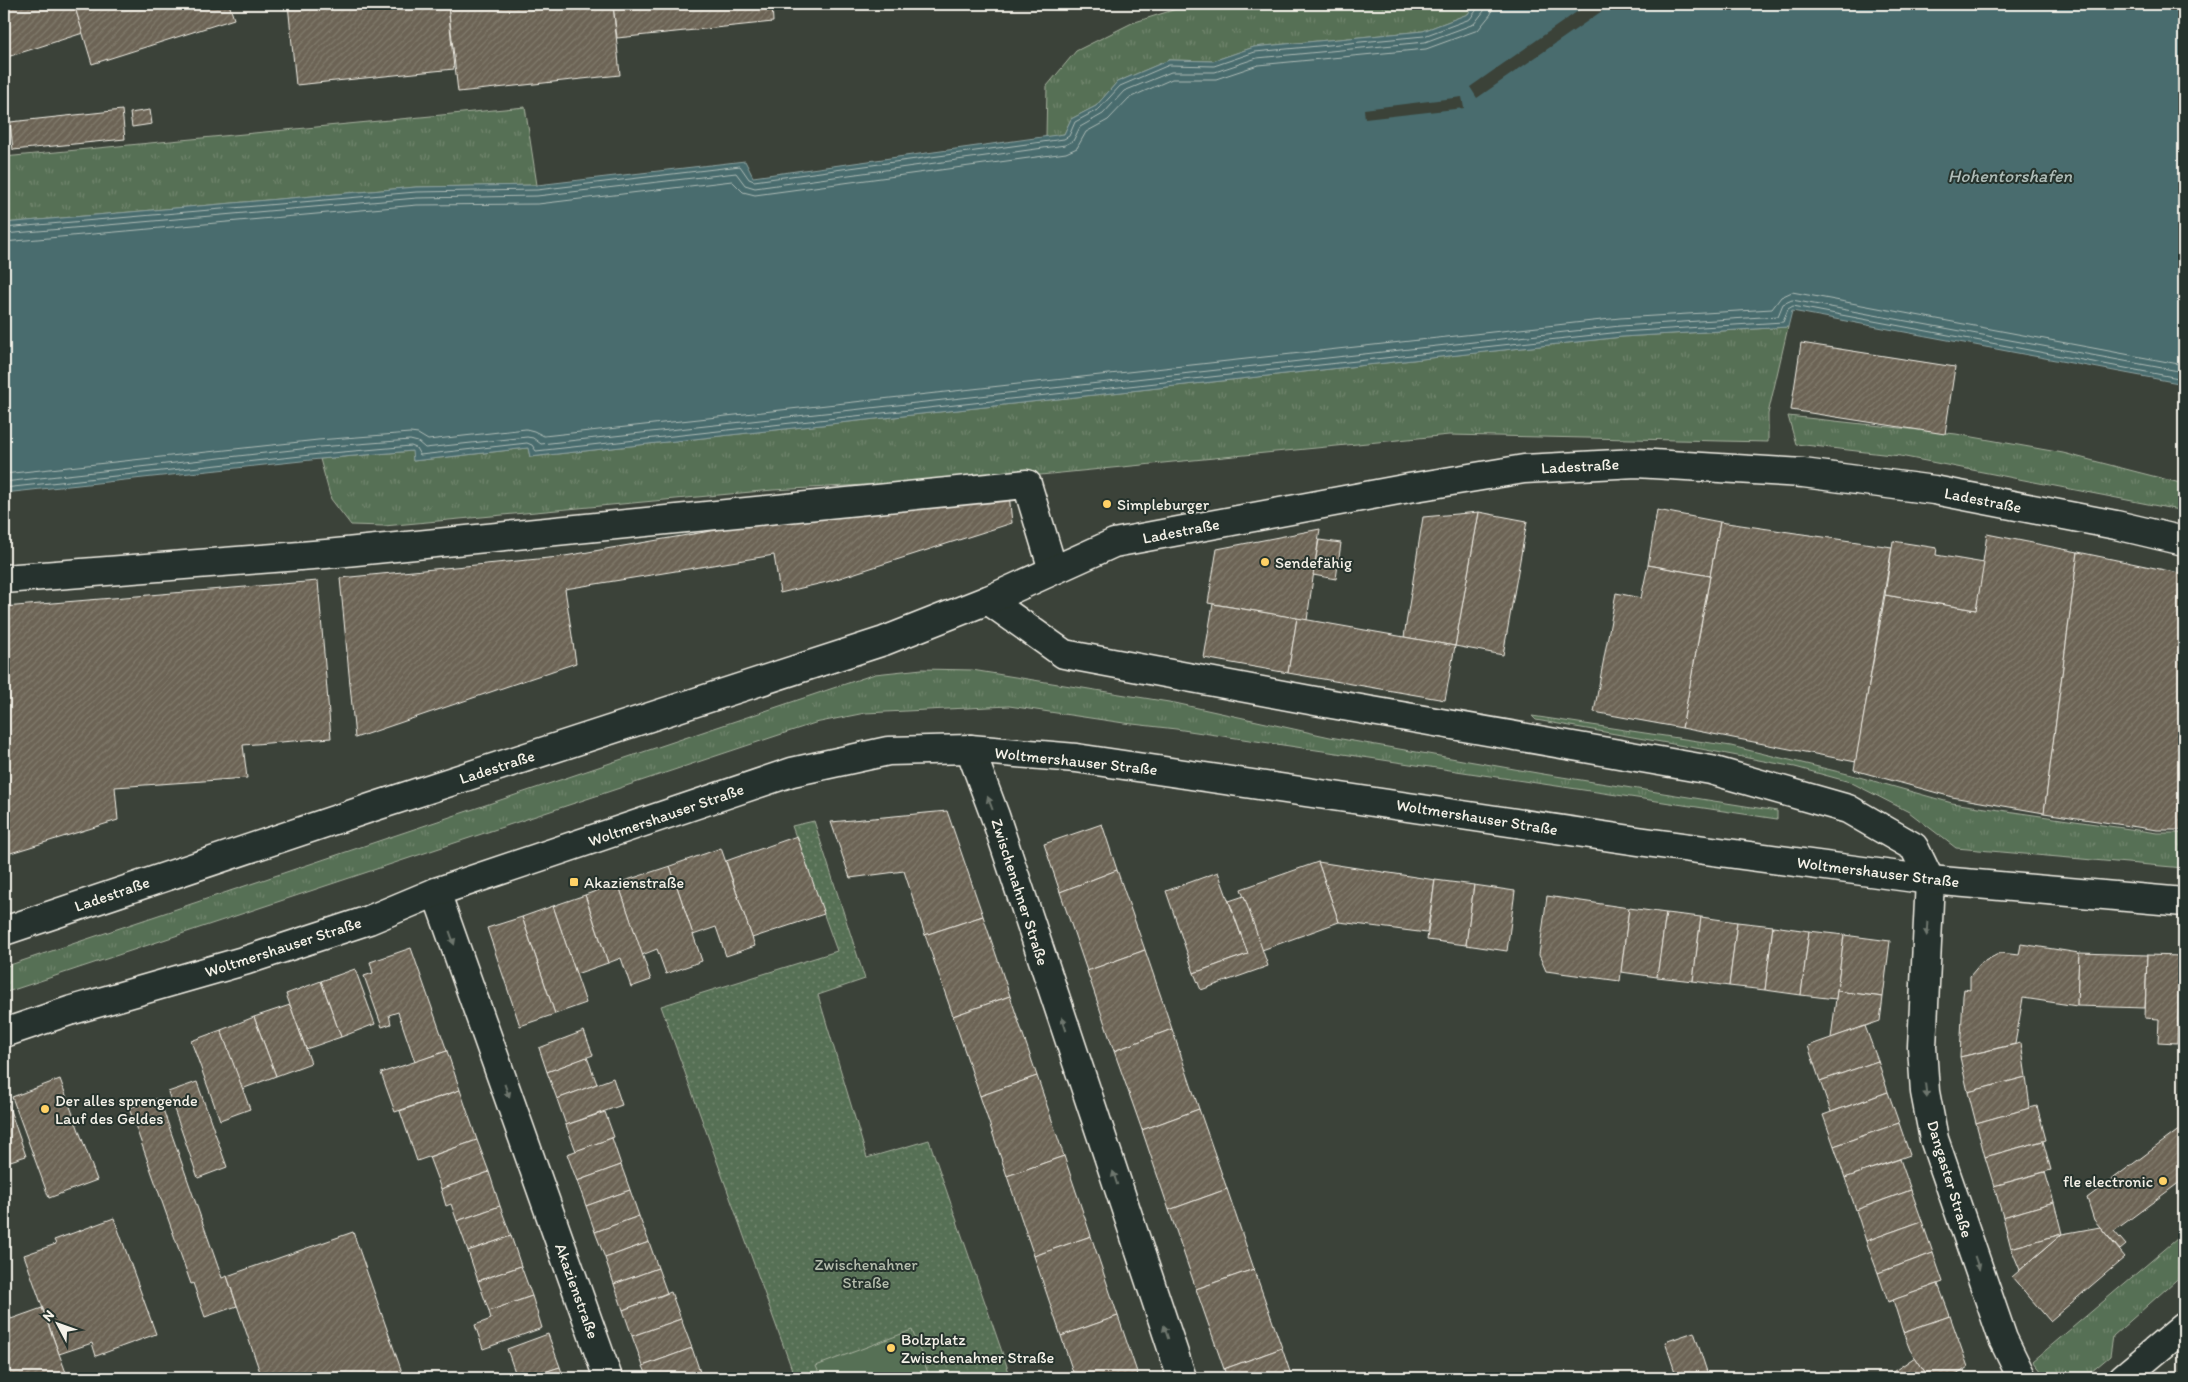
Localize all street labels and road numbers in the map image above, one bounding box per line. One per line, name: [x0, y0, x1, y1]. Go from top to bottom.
street label: Ladestraße: [1541, 454, 1619, 478]
street label: Ladestraße: [1943, 483, 2023, 517]
street label: Ladestraße: [1141, 514, 1221, 548]
street label: Woltmershauser Straße: [994, 743, 1158, 779]
street label: Ladestraße: [457, 746, 537, 788]
street label: Woltmershauser Straße: [586, 779, 746, 851]
street label: Woltmershauser Straße: [1395, 795, 1559, 839]
street label: Zwischenahner Straße: [987, 816, 1053, 968]
street label: Woltmershauser Straße: [1796, 853, 1960, 891]
street label: Ladestraße: [72, 872, 152, 916]
street label: Woltmershauser Straße: [202, 913, 364, 981]
street label: Dangaster Straße: [1923, 1118, 1977, 1240]
street label: Akazienstraße: [551, 1241, 603, 1341]

